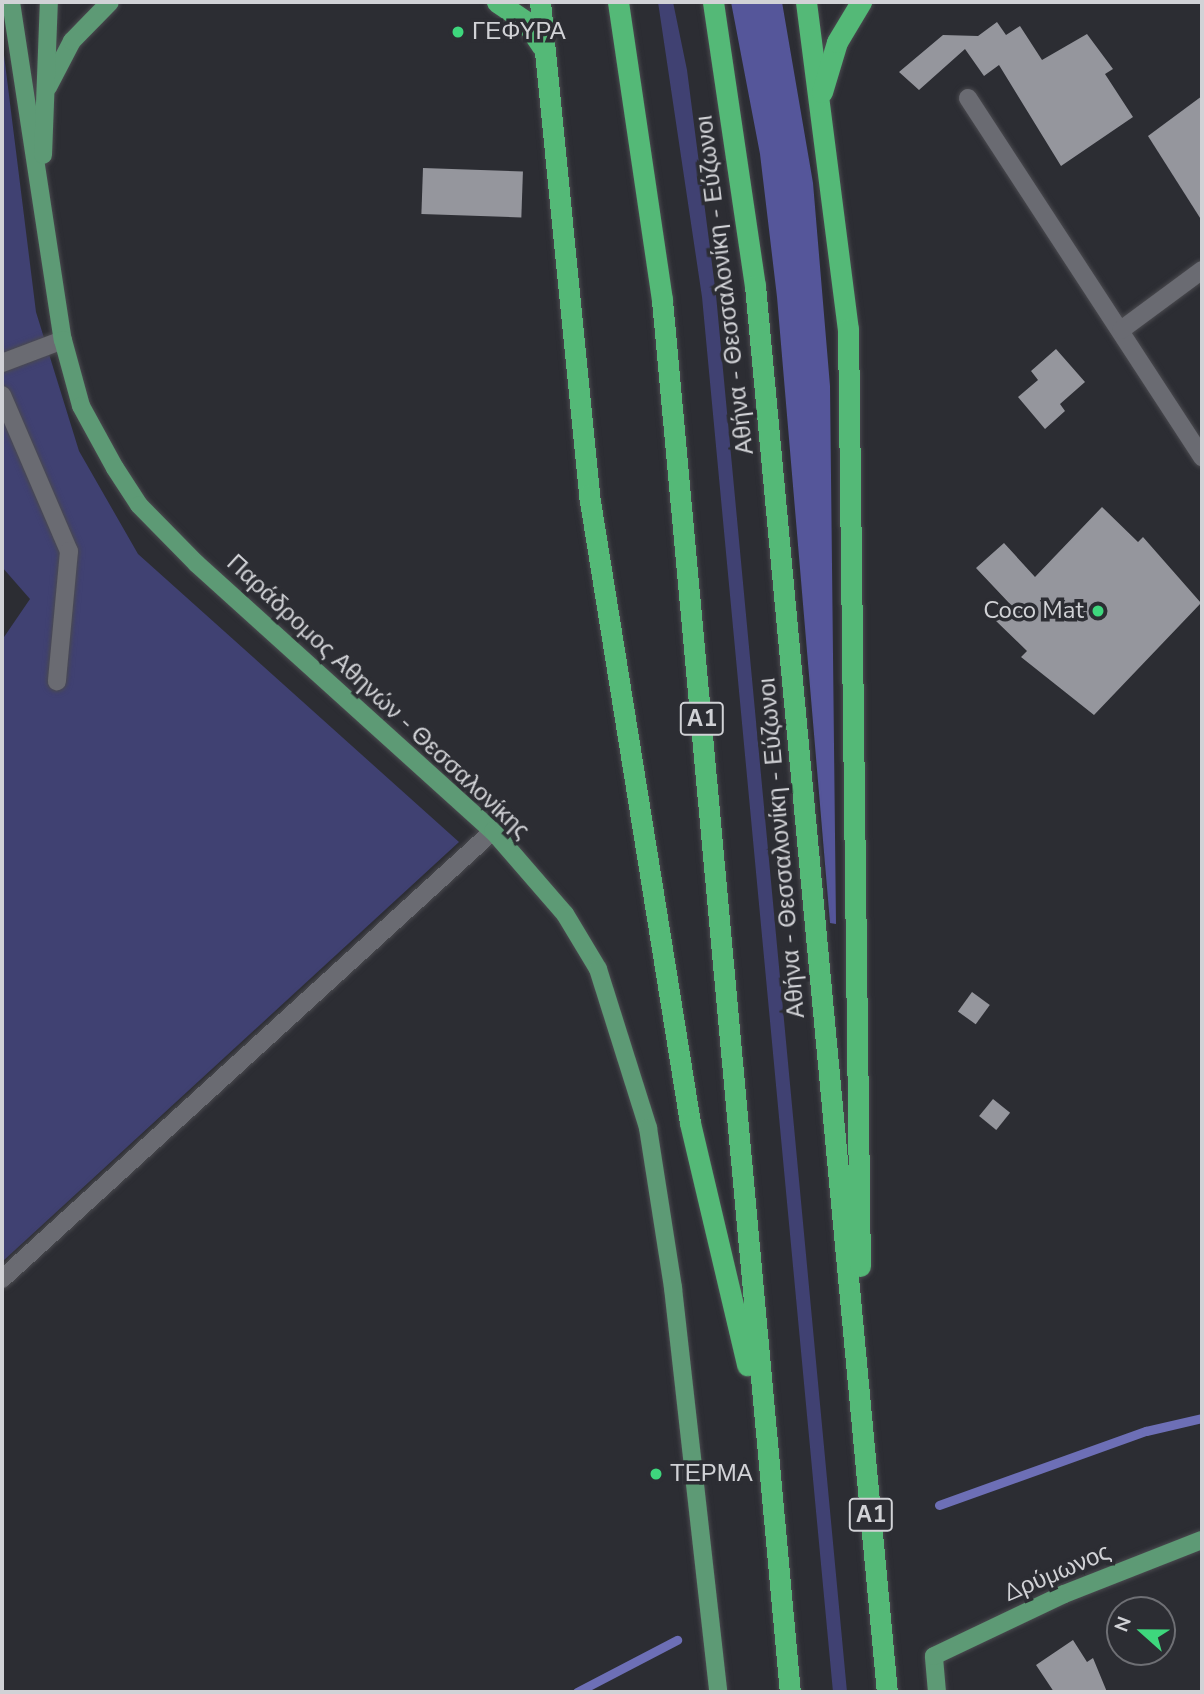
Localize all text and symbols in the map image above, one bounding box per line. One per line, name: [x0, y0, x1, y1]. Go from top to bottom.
place label: ΓΕΦΥΡΑ: [472, 18, 566, 46]
marker: ΓΕΦΥΡΑ: [450, 24, 466, 40]
street label: Αθήνα - Θεσσαλονίκη - Εύζωνοι: [690, 114, 760, 456]
street label: Παράδρομος Αθηνών - Θεσσαλονίκης: [221, 549, 535, 845]
place label: Coco Mat: [983, 597, 1084, 625]
marker: Coco Mat: [1090, 603, 1106, 619]
street label: Αθήνα - Θεσσαλονίκη - Εύζωνοι: [753, 677, 811, 1019]
road number: Α1: [679, 699, 725, 738]
place label: ΤΕΡΜΑ: [670, 1460, 753, 1488]
marker: ΤΕΡΜΑ: [648, 1466, 664, 1482]
road number: Α1: [848, 1496, 894, 1534]
street label: Δρύμωνος: [999, 1538, 1115, 1608]
north arrow: [1106, 1596, 1176, 1666]
text: N: [1109, 1613, 1138, 1635]

